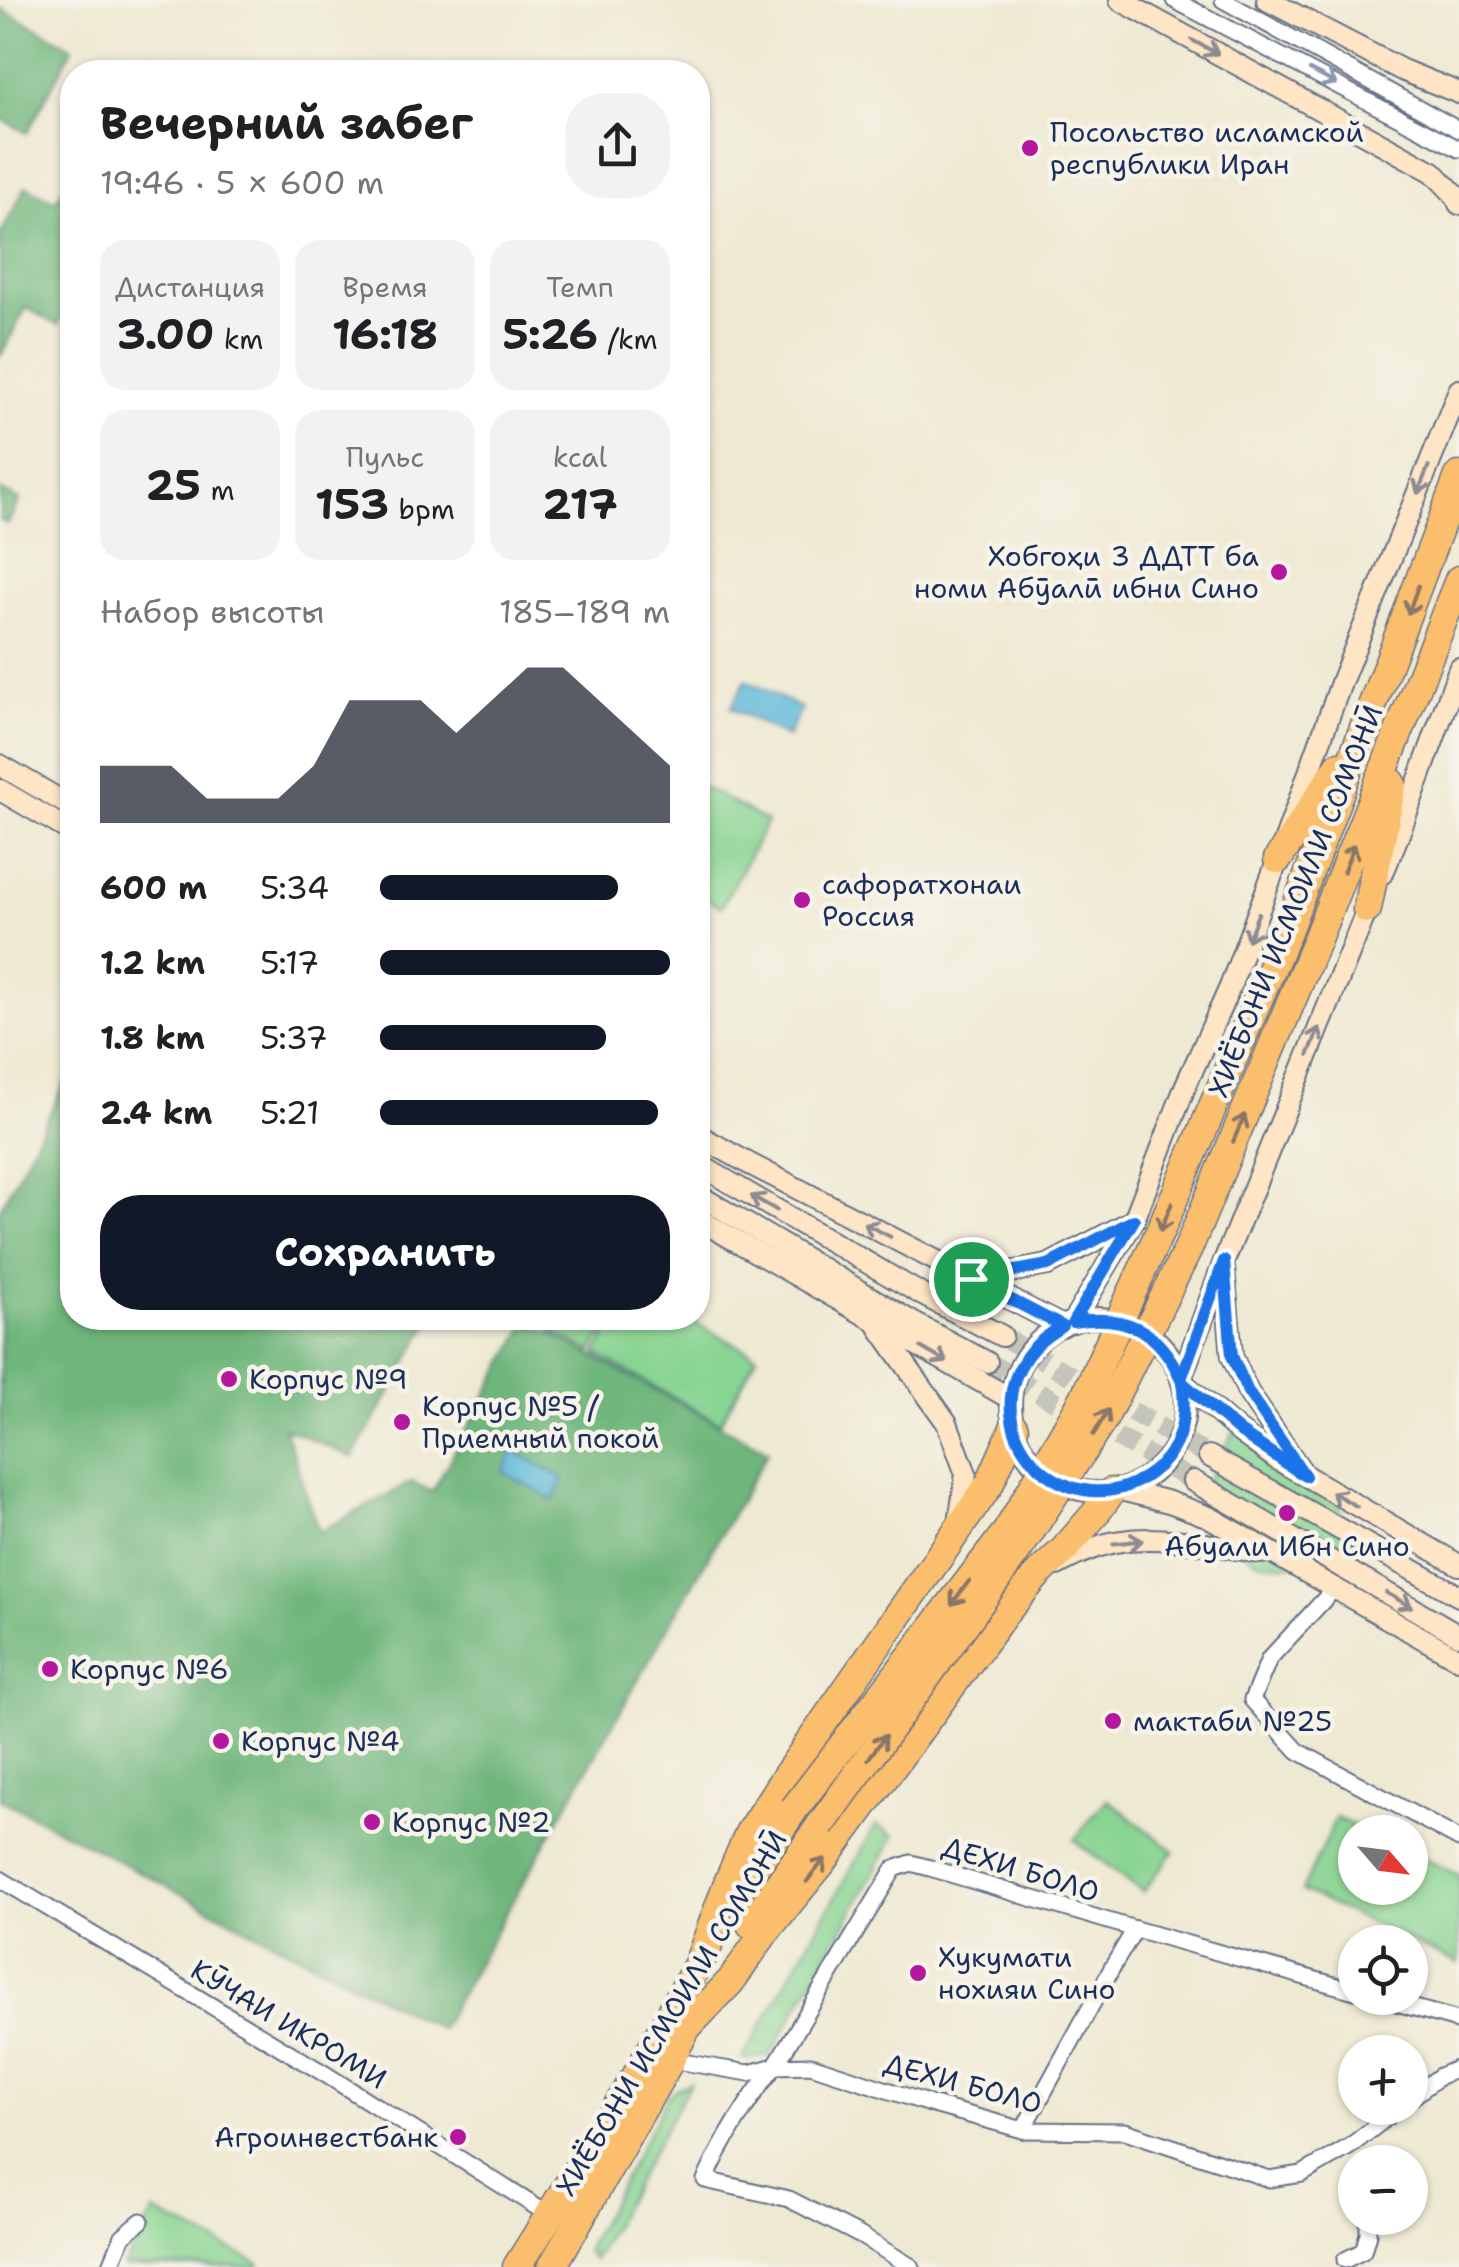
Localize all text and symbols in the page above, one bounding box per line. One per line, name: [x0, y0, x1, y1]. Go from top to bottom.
one-way arrow: [1190, 38, 1220, 58]
one-way arrow: [1307, 68, 1337, 87]
text: Вечерний забег: [100, 93, 473, 153]
button: share: [565, 93, 670, 198]
place label: Посольство исламской республики Иран: [1050, 113, 1364, 183]
marker: Посольство исламской республики Иран: [1019, 137, 1041, 159]
text: 19:46 · 5 × 600 m: [100, 161, 384, 204]
text: Дистанция: [115, 268, 265, 306]
text: Время: [342, 268, 428, 306]
text: Темп: [546, 268, 614, 306]
text: 3.00: [117, 306, 214, 362]
text: 16:18: [332, 306, 438, 362]
text: 5:26: [502, 306, 598, 362]
text: km: [214, 320, 263, 358]
text: /km: [598, 320, 658, 358]
text: Пульс: [346, 438, 424, 476]
text: kcal: [553, 438, 607, 476]
text: 25: [145, 457, 201, 513]
one-way arrow: [1412, 465, 1430, 495]
text: m: [201, 471, 235, 509]
text: 153: [315, 476, 389, 532]
text: 217: [542, 476, 618, 532]
text: bpm: [389, 490, 455, 528]
place label: Хобгоҳи 3 ДДТТ ба номи Абӯалӣ ибни Сино: [914, 537, 1259, 607]
marker: Хобгоҳи 3 ДДТТ ба номи Абӯалӣ ибни Сино: [1268, 561, 1290, 583]
one-way arrow: [1403, 583, 1421, 614]
text: Набор высоты: [100, 590, 325, 633]
text: 185–189 m: [499, 590, 670, 633]
street label: ХИЁБОНИ ИСМОИЛИ СОМОНӢ: [1199, 699, 1391, 1103]
one-way arrow: [1342, 843, 1360, 874]
place label: сафоратхонаи Россия: [822, 865, 1022, 935]
text: 600 m: [100, 866, 207, 909]
text: 5:34: [260, 866, 329, 909]
marker: сафоратхонаи Россия: [791, 889, 813, 911]
one-way arrow: [1242, 911, 1260, 942]
text: 1.2 km: [100, 941, 205, 984]
text: 5:17: [260, 941, 319, 984]
text: 1.8 km: [100, 1016, 205, 1059]
text: 5:37: [260, 1016, 328, 1059]
one-way arrow: [1306, 1026, 1324, 1057]
text: 2.4 km: [100, 1091, 212, 1134]
text: 5:21: [260, 1091, 320, 1134]
one-way arrow: [1231, 1113, 1249, 1144]
one-way arrow: [750, 1193, 779, 1213]
button: Сохранить: [100, 1195, 670, 1310]
one-way arrow: [1156, 1201, 1174, 1232]
one-way arrow: [862, 1220, 892, 1239]
pin: [929, 1237, 1014, 1322]
icon: arrive: [944, 1252, 999, 1307]
one-way arrow: [919, 1345, 948, 1365]
place label: Корпус №9: [249, 1360, 408, 1398]
marker: Корпус №9: [218, 1368, 240, 1390]
place label: Корпус №5 / Приемный покой: [422, 1387, 659, 1457]
one-way arrow: [1091, 1408, 1111, 1437]
marker: Корпус №5 / Приемный покой: [391, 1411, 413, 1433]
one-way arrow: [1330, 1488, 1360, 1508]
marker: Абуали Ибн Сино: [1276, 1502, 1298, 1524]
place label: Абуали Ибн Сино: [1164, 1527, 1410, 1565]
one-way arrow: [1111, 1532, 1143, 1551]
one-way arrow: [949, 1579, 970, 1606]
one-way arrow: [1384, 1590, 1413, 1610]
place label: Корпус №6: [70, 1650, 229, 1688]
marker: Корпус №6: [39, 1658, 61, 1680]
place label: мактаби №25: [1133, 1702, 1332, 1740]
marker: мактаби №25: [1102, 1710, 1124, 1732]
place label: Корпус №4: [241, 1722, 400, 1760]
marker: Корпус №4: [210, 1730, 232, 1752]
one-way arrow: [866, 1733, 887, 1761]
place label: Корпус №2: [392, 1803, 551, 1841]
marker: Корпус №2: [361, 1811, 383, 1833]
north arrow: [1338, 1815, 1428, 1905]
map controls: [1338, 1815, 1428, 2235]
street label: ХИЁБОНИ ИСМОИЛИ СОМОНӢ: [547, 1823, 795, 2203]
street label: ДЕХИ БОЛО: [938, 1827, 1104, 1911]
one-way arrow: [805, 1857, 827, 1883]
button: locate: [1338, 1925, 1428, 2015]
place label: Хукумати нохияи Сино: [938, 1938, 1115, 2008]
street label: КӮЧАИ ИКРОМИ: [184, 1950, 394, 2098]
marker: Хукумати нохияи Сино: [907, 1962, 929, 1984]
button: +: [1338, 2035, 1428, 2125]
street label: ДЕХИ БОЛО: [880, 2044, 1046, 2122]
place label: Агроинвестбанк: [214, 2118, 438, 2156]
marker: Агроинвестбанк: [447, 2126, 469, 2148]
button: −: [1338, 2145, 1428, 2235]

